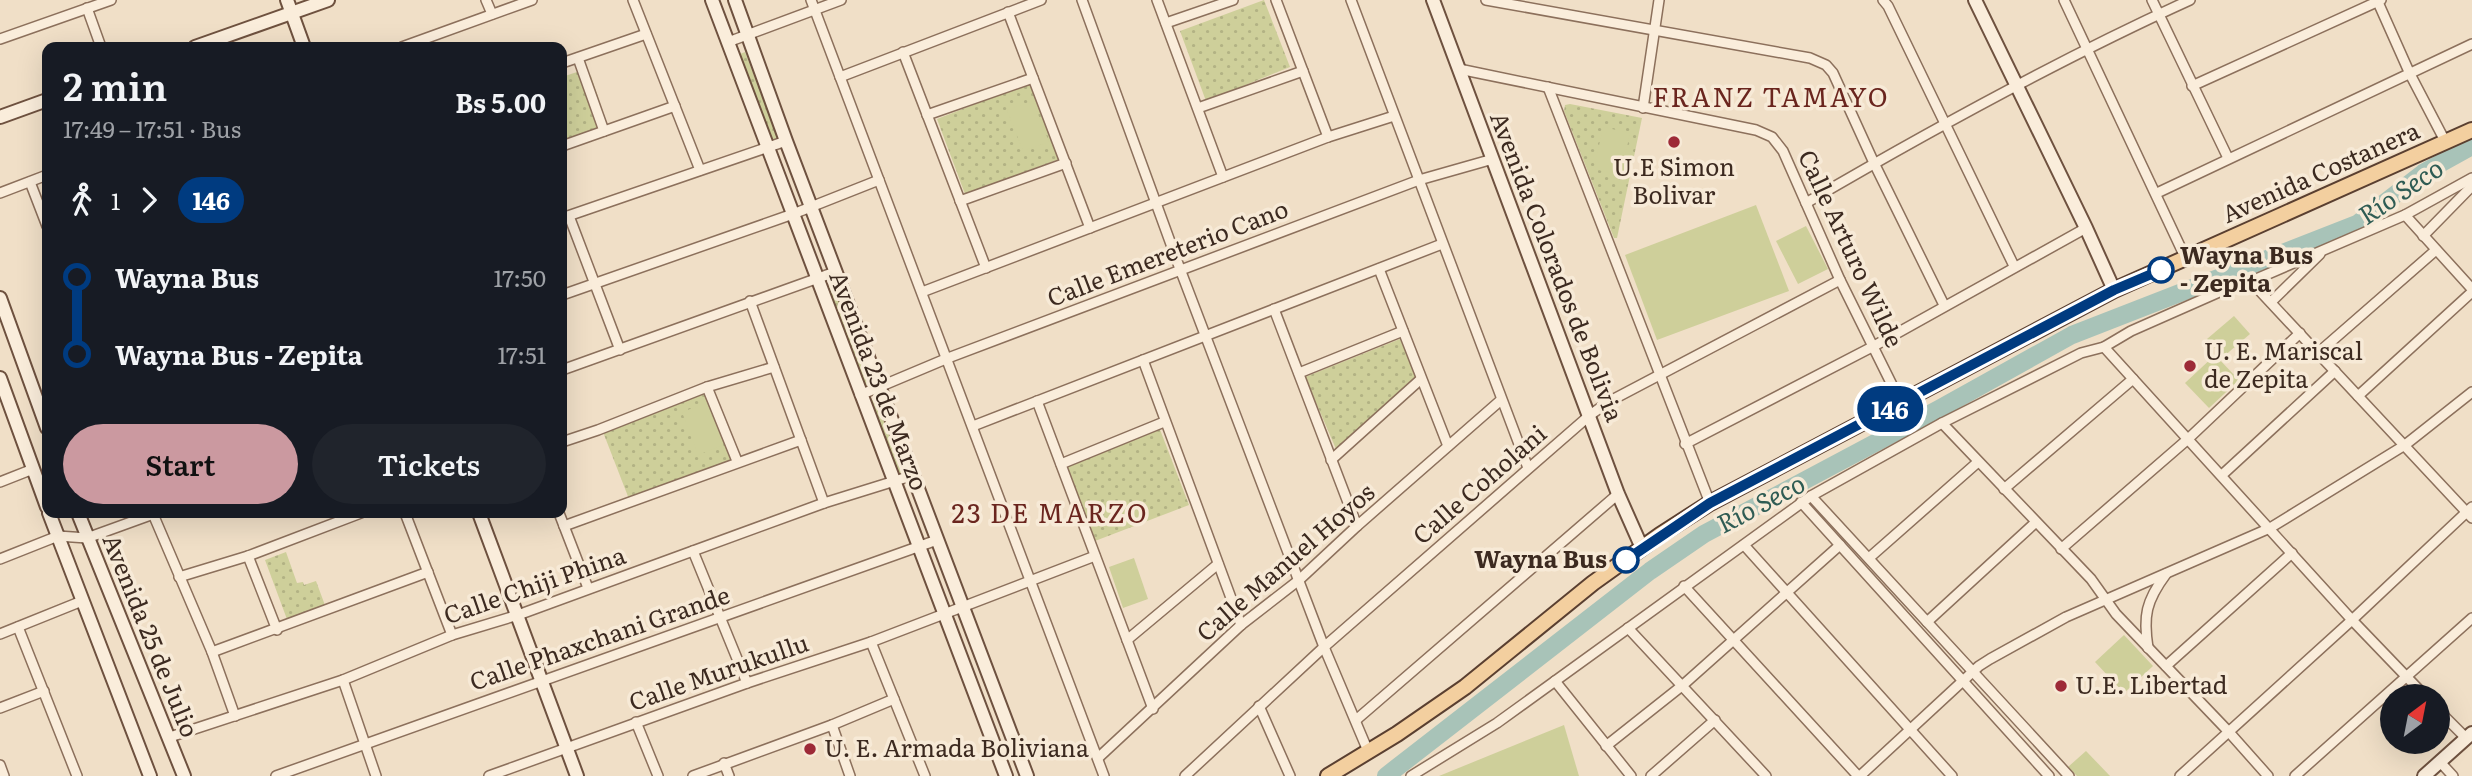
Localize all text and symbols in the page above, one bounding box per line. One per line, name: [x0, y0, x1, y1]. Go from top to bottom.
text: 2 min: [63, 56, 167, 113]
district label: FRANZ TAMAYO: [1653, 76, 1889, 115]
text: Bs 5.00: [455, 82, 546, 121]
street label: Avenida Colorados de Bolivia: [1483, 106, 1634, 426]
text: 17:49 – 17:51 · Bus: [63, 111, 241, 145]
street label: Avenida Costanera: [2216, 111, 2424, 230]
marker: U.E Simon Bolivar: [1666, 134, 1682, 150]
street label: Calle Arturo Wilde: [1791, 144, 1913, 352]
water label: Río Seco: [2349, 147, 2450, 233]
place label: U.E Simon Bolivar: [1613, 148, 1735, 211]
icon: walk: [63, 181, 101, 219]
icon: forward: [130, 181, 168, 219]
text: 146: [192, 182, 230, 217]
text: 1: [111, 183, 120, 217]
street label: Calle Emereterio Cano: [1042, 190, 1293, 314]
place label: Wayna Bus - Zepita: [2180, 236, 2313, 299]
text: Wayna Bus: [115, 257, 259, 296]
marker: Wayna Bus - Zepita: [2148, 257, 2174, 283]
text: 17:50: [493, 260, 546, 294]
street label: Avenida 23 de Marzo: [822, 265, 938, 495]
place label: U. E. Mariscal de Zepita: [2204, 332, 2363, 395]
text: Wayna Bus - Zepita: [115, 334, 363, 373]
text: 17:51: [497, 337, 546, 371]
marker: U. E. Mariscal de Zepita: [2182, 358, 2198, 374]
line badge: 146: [1850, 386, 1930, 432]
text: 146: [1871, 391, 1909, 426]
street label: Calle Coholani: [1404, 415, 1553, 551]
button: Start: [63, 424, 298, 504]
button: Tickets: [312, 424, 546, 504]
water label: Río Seco: [1709, 462, 1811, 541]
street label: Calle Manuel Hoyos: [1188, 474, 1381, 648]
district label: 23 DE MARZO: [951, 492, 1149, 531]
street label: Avenida 25 de Julio: [96, 528, 209, 742]
street label: Calle Chiji Phina: [439, 536, 630, 631]
place label: Wayna Bus: [1474, 540, 1607, 575]
marker: Wayna Bus: [1613, 547, 1639, 573]
street label: Calle Phaxchani Grande: [464, 576, 734, 698]
street label: Calle Murukullu: [624, 624, 813, 718]
place label: U.E. Libertad: [2075, 666, 2228, 701]
marker: U.E. Libertad: [2053, 678, 2069, 694]
north arrow: [2380, 684, 2450, 754]
map controls: [2380, 684, 2450, 754]
place label: U. E. Armada Boliviana: [824, 729, 1089, 764]
marker: U. E. Armada Boliviana: [802, 741, 818, 757]

